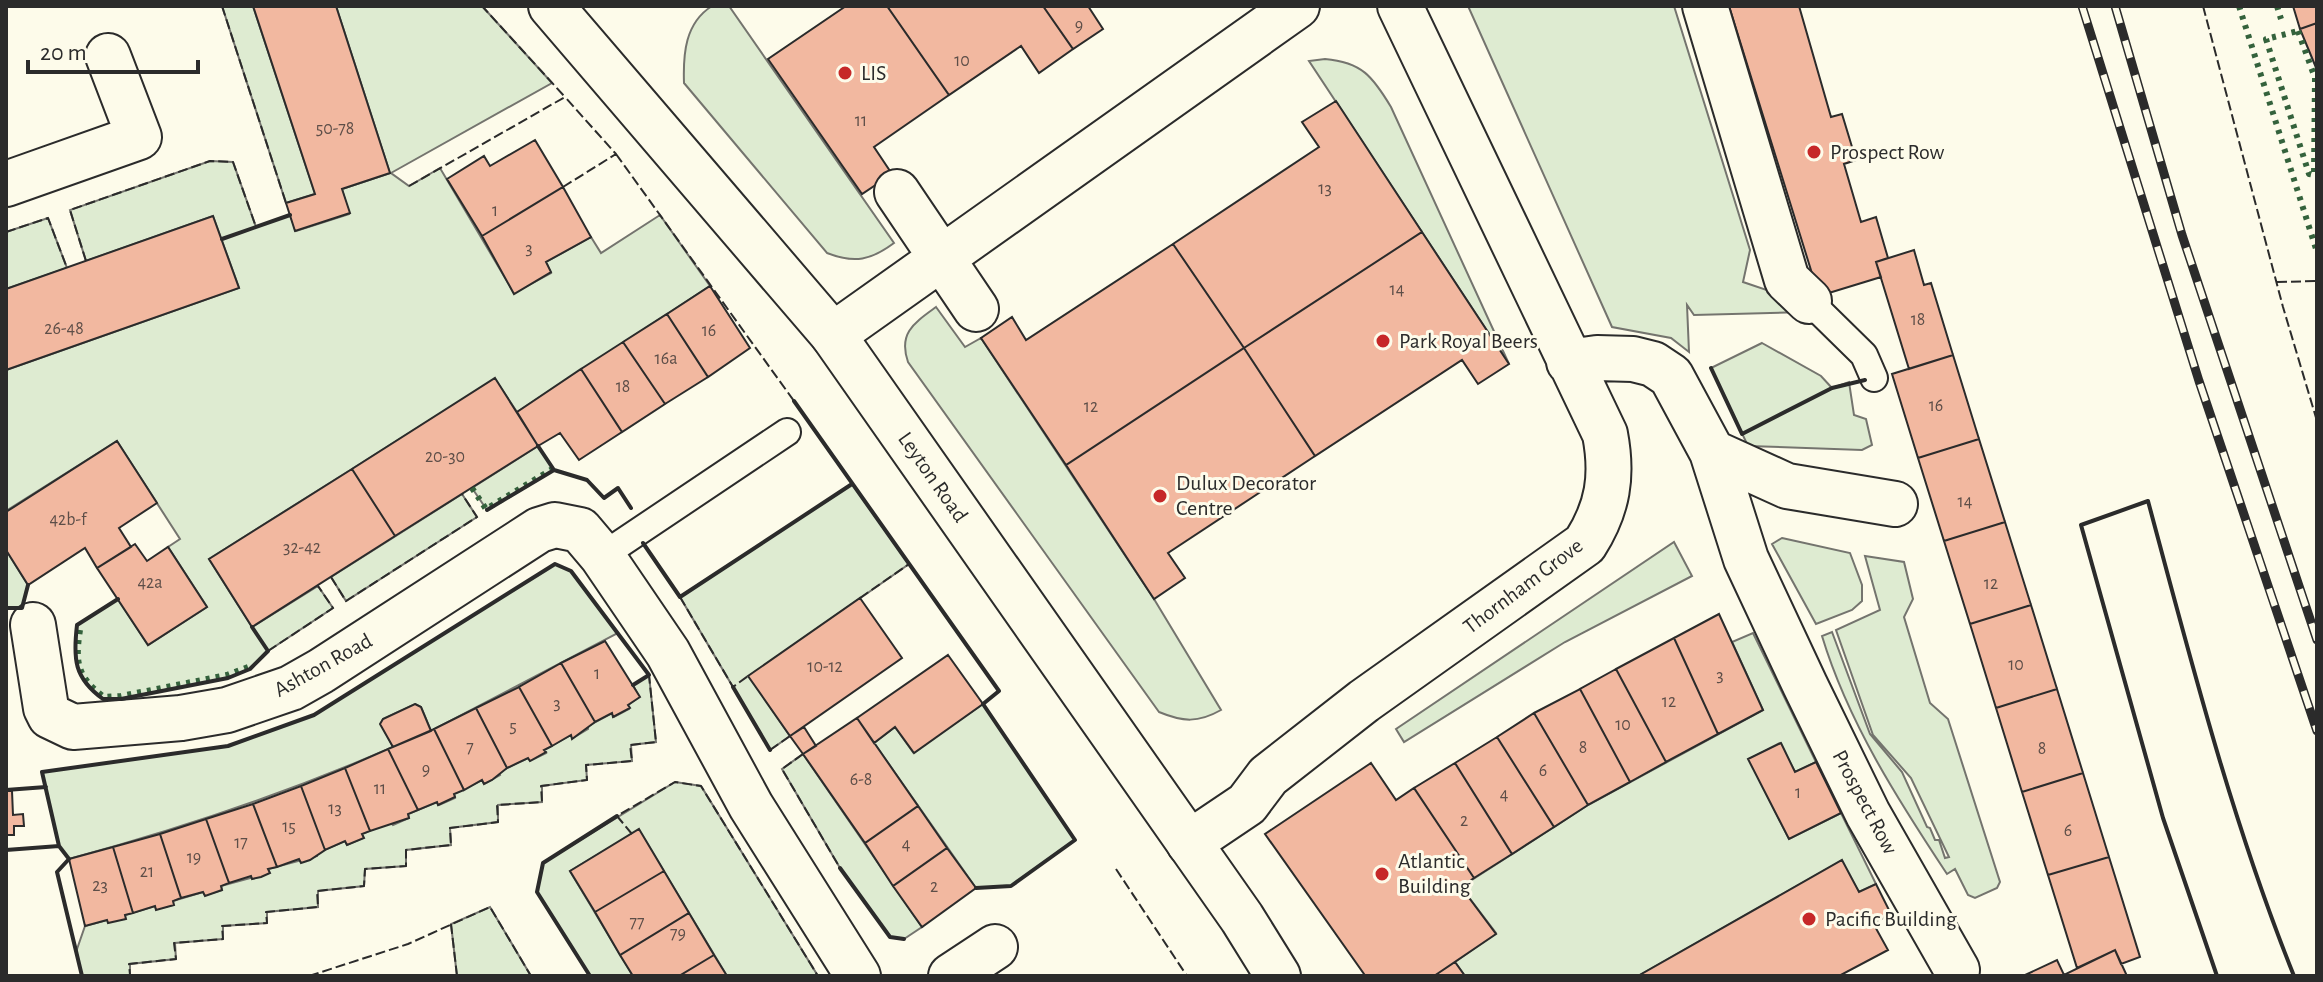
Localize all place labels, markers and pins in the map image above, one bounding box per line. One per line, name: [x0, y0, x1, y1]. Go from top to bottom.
place label: LIS: [861, 62, 886, 84]
marker: LIS: [836, 64, 854, 82]
place label: Prospect Row: [1830, 141, 1945, 163]
marker: Prospect Row: [1805, 143, 1823, 161]
place label: Park Royal Beers: [1399, 330, 1538, 352]
marker: Park Royal Beers: [1374, 332, 1392, 350]
place label: Dulux Decorator Centre: [1176, 472, 1316, 519]
marker: Dulux Decorator Centre: [1151, 487, 1169, 505]
place label: Atlantic Building: [1398, 850, 1471, 897]
marker: Atlantic Building: [1373, 865, 1391, 883]
place label: Pacific Building: [1825, 908, 1957, 930]
marker: Pacific Building: [1800, 910, 1818, 928]

